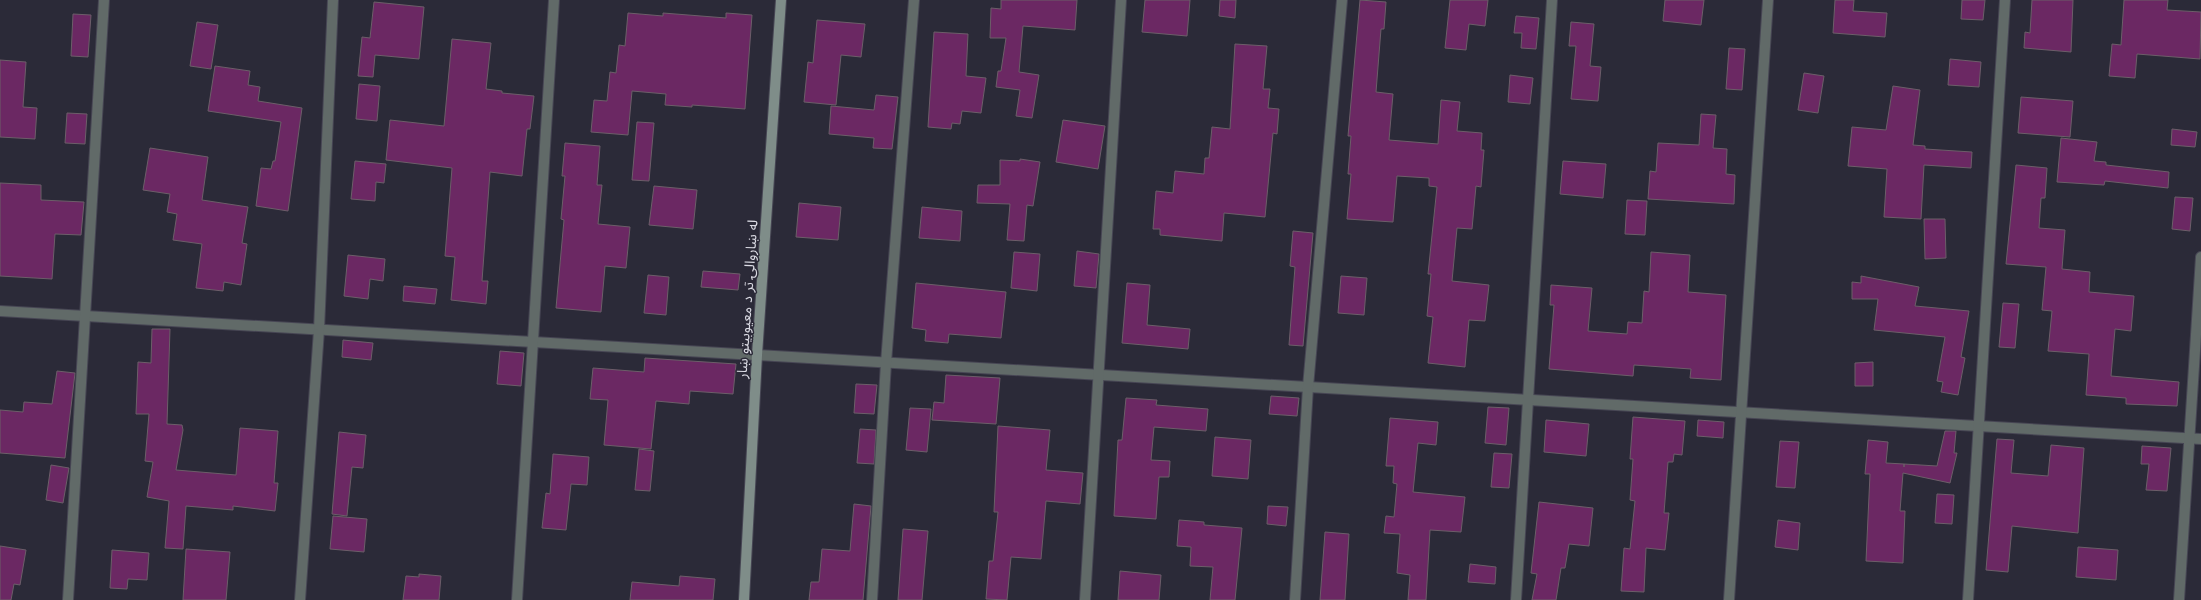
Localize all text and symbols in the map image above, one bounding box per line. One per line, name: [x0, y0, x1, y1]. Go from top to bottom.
street label: له ښاروالۍ تر د معیوبیتو ښار: [731, 219, 763, 380]

